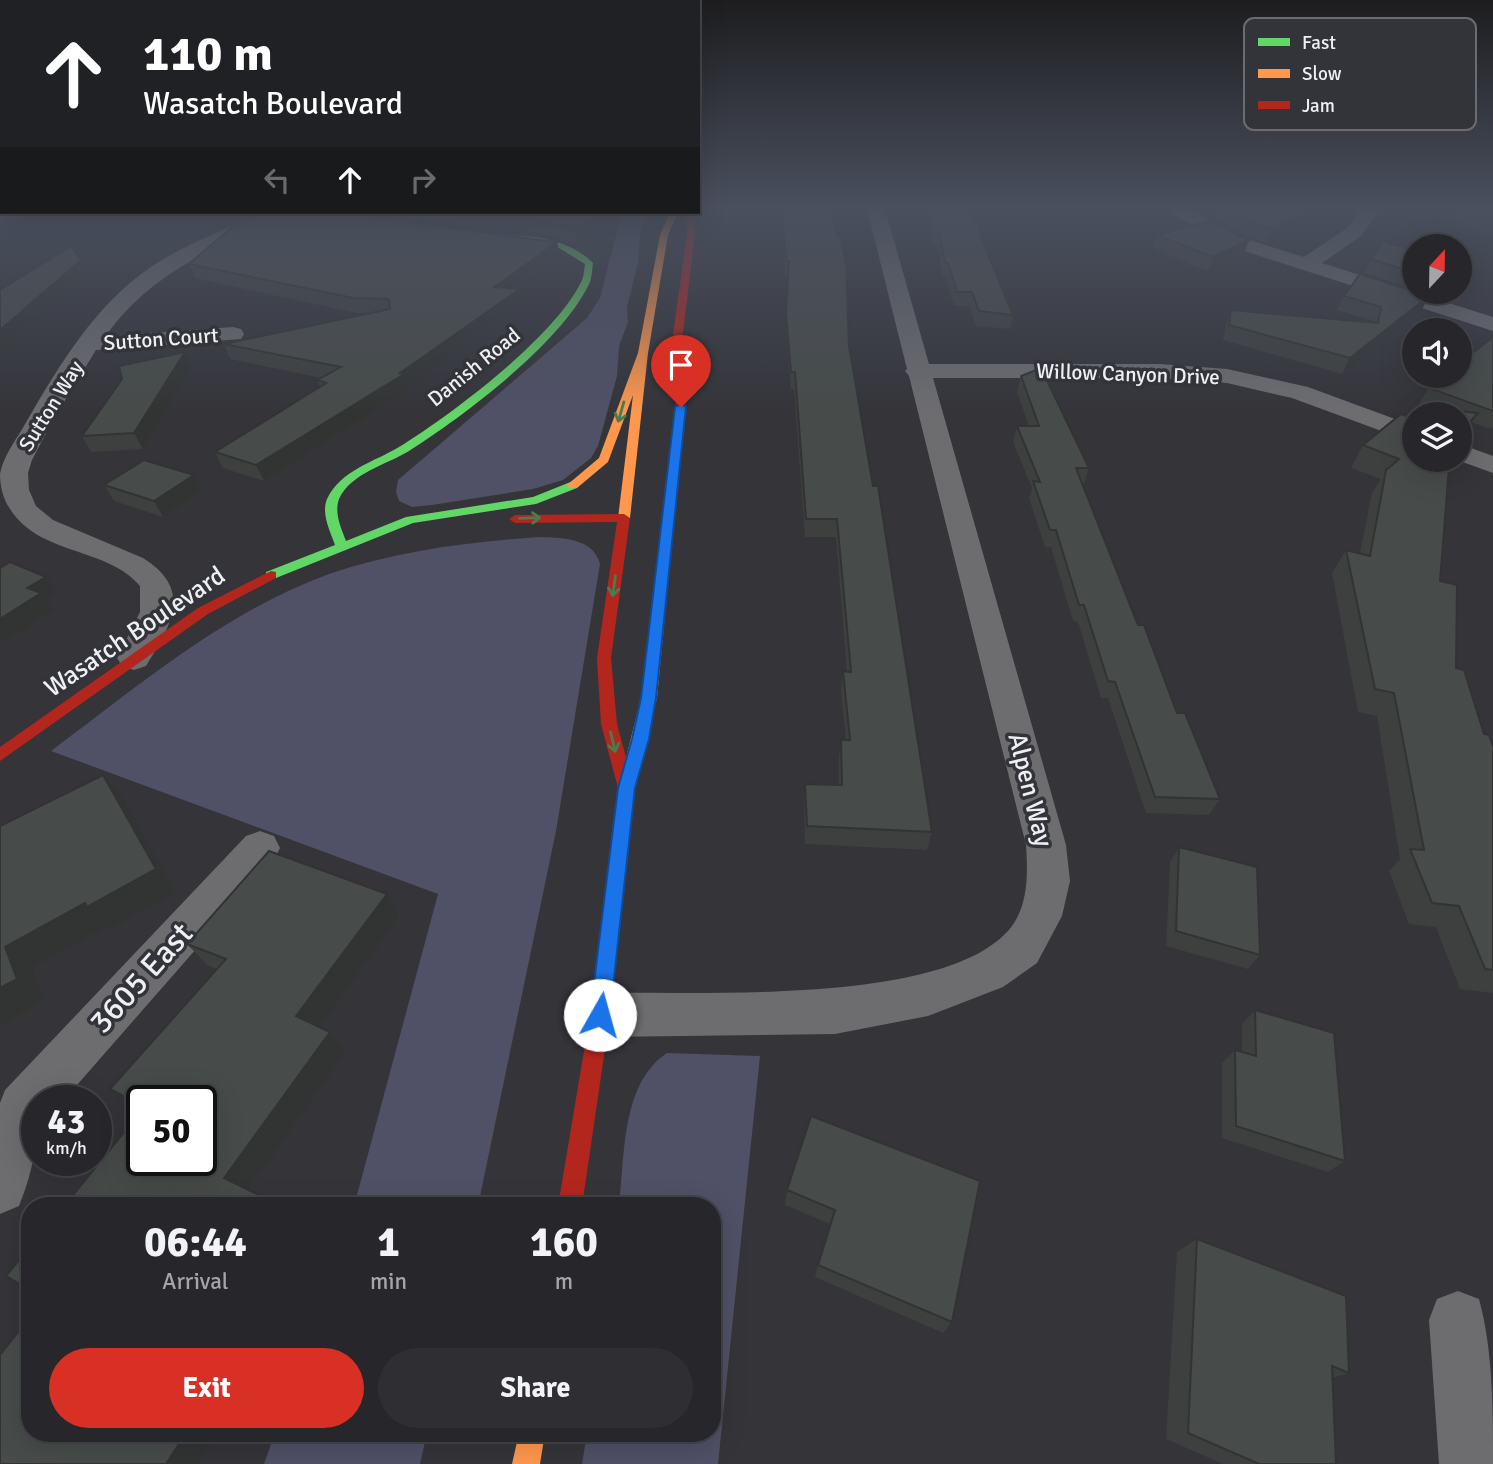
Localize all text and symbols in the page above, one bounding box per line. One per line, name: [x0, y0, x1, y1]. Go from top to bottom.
legend: [1244, 18, 1476, 130]
text: 110 m: [143, 24, 273, 84]
icon: ahead: [28, 28, 119, 119]
text: Fast: [1302, 31, 1336, 55]
text: Slow: [1302, 62, 1342, 86]
text: Wasatch Boulevard: [143, 84, 403, 123]
text: Jam: [1302, 94, 1335, 118]
icon: left: [258, 161, 296, 199]
icon: ahead: [331, 161, 369, 199]
icon: right: [404, 161, 442, 199]
north arrow: [1402, 234, 1472, 304]
map controls: [1402, 234, 1472, 472]
button: sound: [1402, 318, 1472, 388]
street label: Sutton Court: [103, 322, 219, 356]
street label: Danish Road: [423, 322, 525, 412]
pin: [651, 335, 711, 407]
icon: arrive: [662, 346, 700, 384]
street label: Sutton Way: [13, 356, 89, 456]
street label: Willow Canyon Drive: [1036, 358, 1220, 390]
one-way arrow: [614, 400, 627, 423]
button: layers: [1402, 402, 1472, 472]
one-way arrow: [519, 512, 542, 525]
street label: Wasatch Boulevard: [38, 560, 232, 704]
one-way arrow: [607, 574, 620, 597]
one-way arrow: [607, 730, 620, 753]
street label: Alpen Way: [1000, 730, 1060, 850]
street label: 3605 East: [81, 915, 201, 1041]
position arrow: [563, 978, 637, 1052]
speed limit sign: 50: [126, 1085, 217, 1176]
text: 43: [48, 1100, 85, 1143]
text: km/h: [46, 1137, 87, 1159]
text: 06:44: [144, 1217, 247, 1268]
text: 1: [377, 1217, 400, 1268]
text: 160: [530, 1217, 598, 1268]
text: Arrival: [162, 1267, 229, 1296]
text: min: [370, 1267, 407, 1296]
text: m: [555, 1267, 573, 1296]
button: Exit: [49, 1348, 364, 1428]
button: Share: [378, 1348, 693, 1428]

